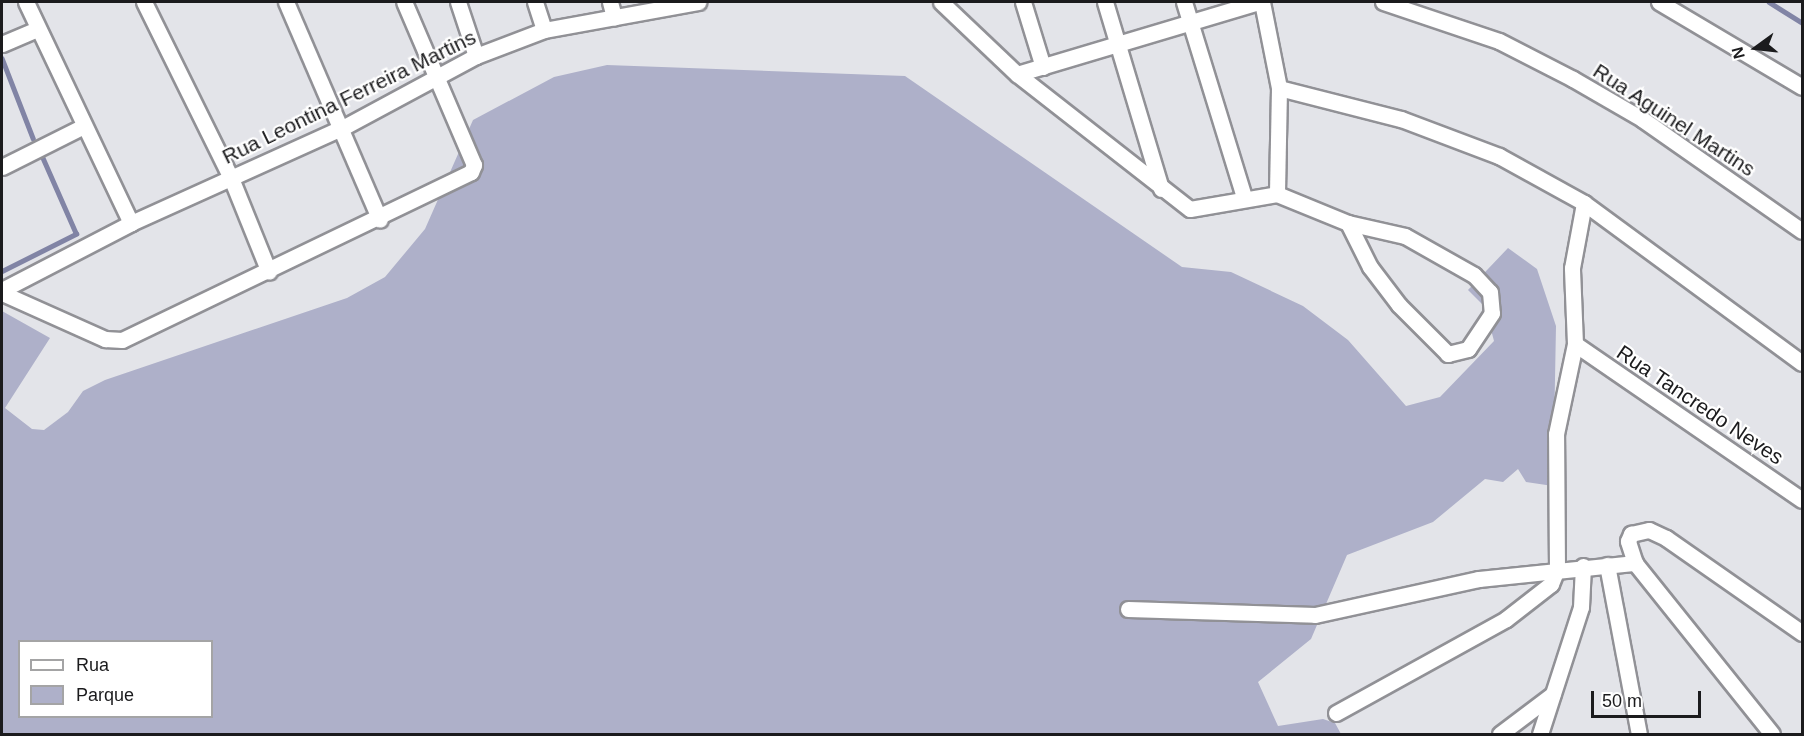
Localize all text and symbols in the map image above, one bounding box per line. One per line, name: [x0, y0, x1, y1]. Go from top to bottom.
north arrow: [1726, 18, 1786, 78]
street label: Rua Leontina Ferreira Martins: [218, 25, 480, 169]
text: N: [1728, 45, 1748, 61]
street label: Rua Aguinel Martins: [1588, 58, 1760, 182]
street label: Rua Tancredo Neves: [1612, 340, 1788, 470]
legend: [18, 640, 213, 718]
text: Rua: [76, 655, 109, 675]
scale bar: [1594, 679, 1704, 717]
text: Parque: [76, 685, 134, 705]
text: 50 m: [1602, 691, 1642, 711]

